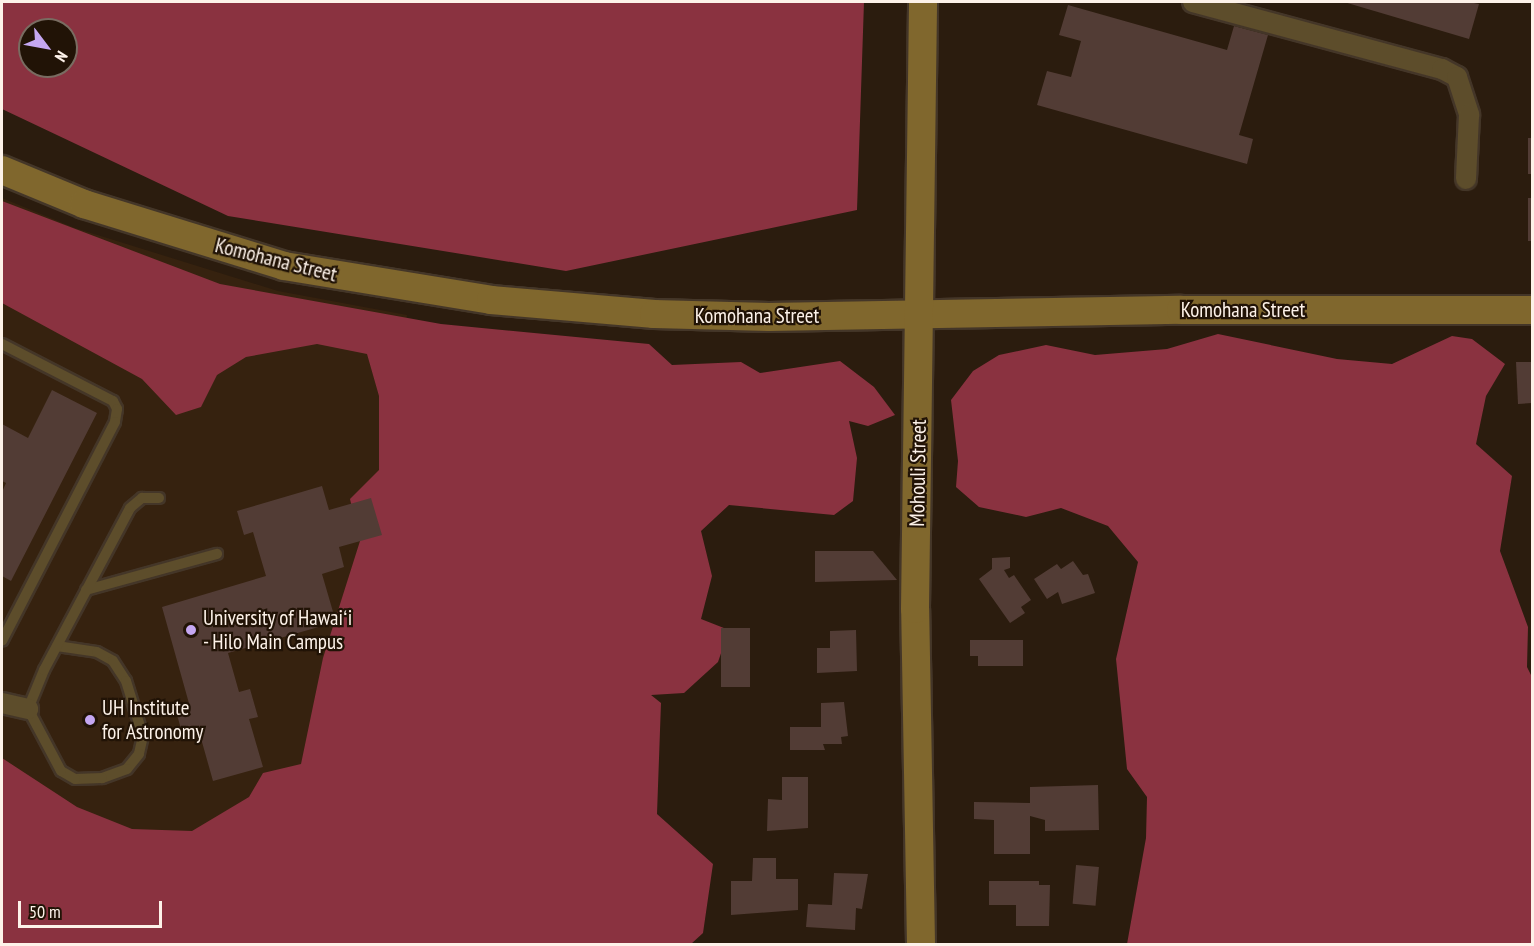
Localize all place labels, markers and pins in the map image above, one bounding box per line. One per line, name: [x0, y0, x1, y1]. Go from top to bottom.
place label: University of Hawaiʻi - Hilo Main Campus: [203, 605, 353, 655]
marker: University of Hawaiʻi - Hilo Main Campus: [184, 623, 198, 637]
place label: UH Institute for Astronomy: [102, 695, 204, 745]
marker: UH Institute for Astronomy: [83, 713, 97, 727]

